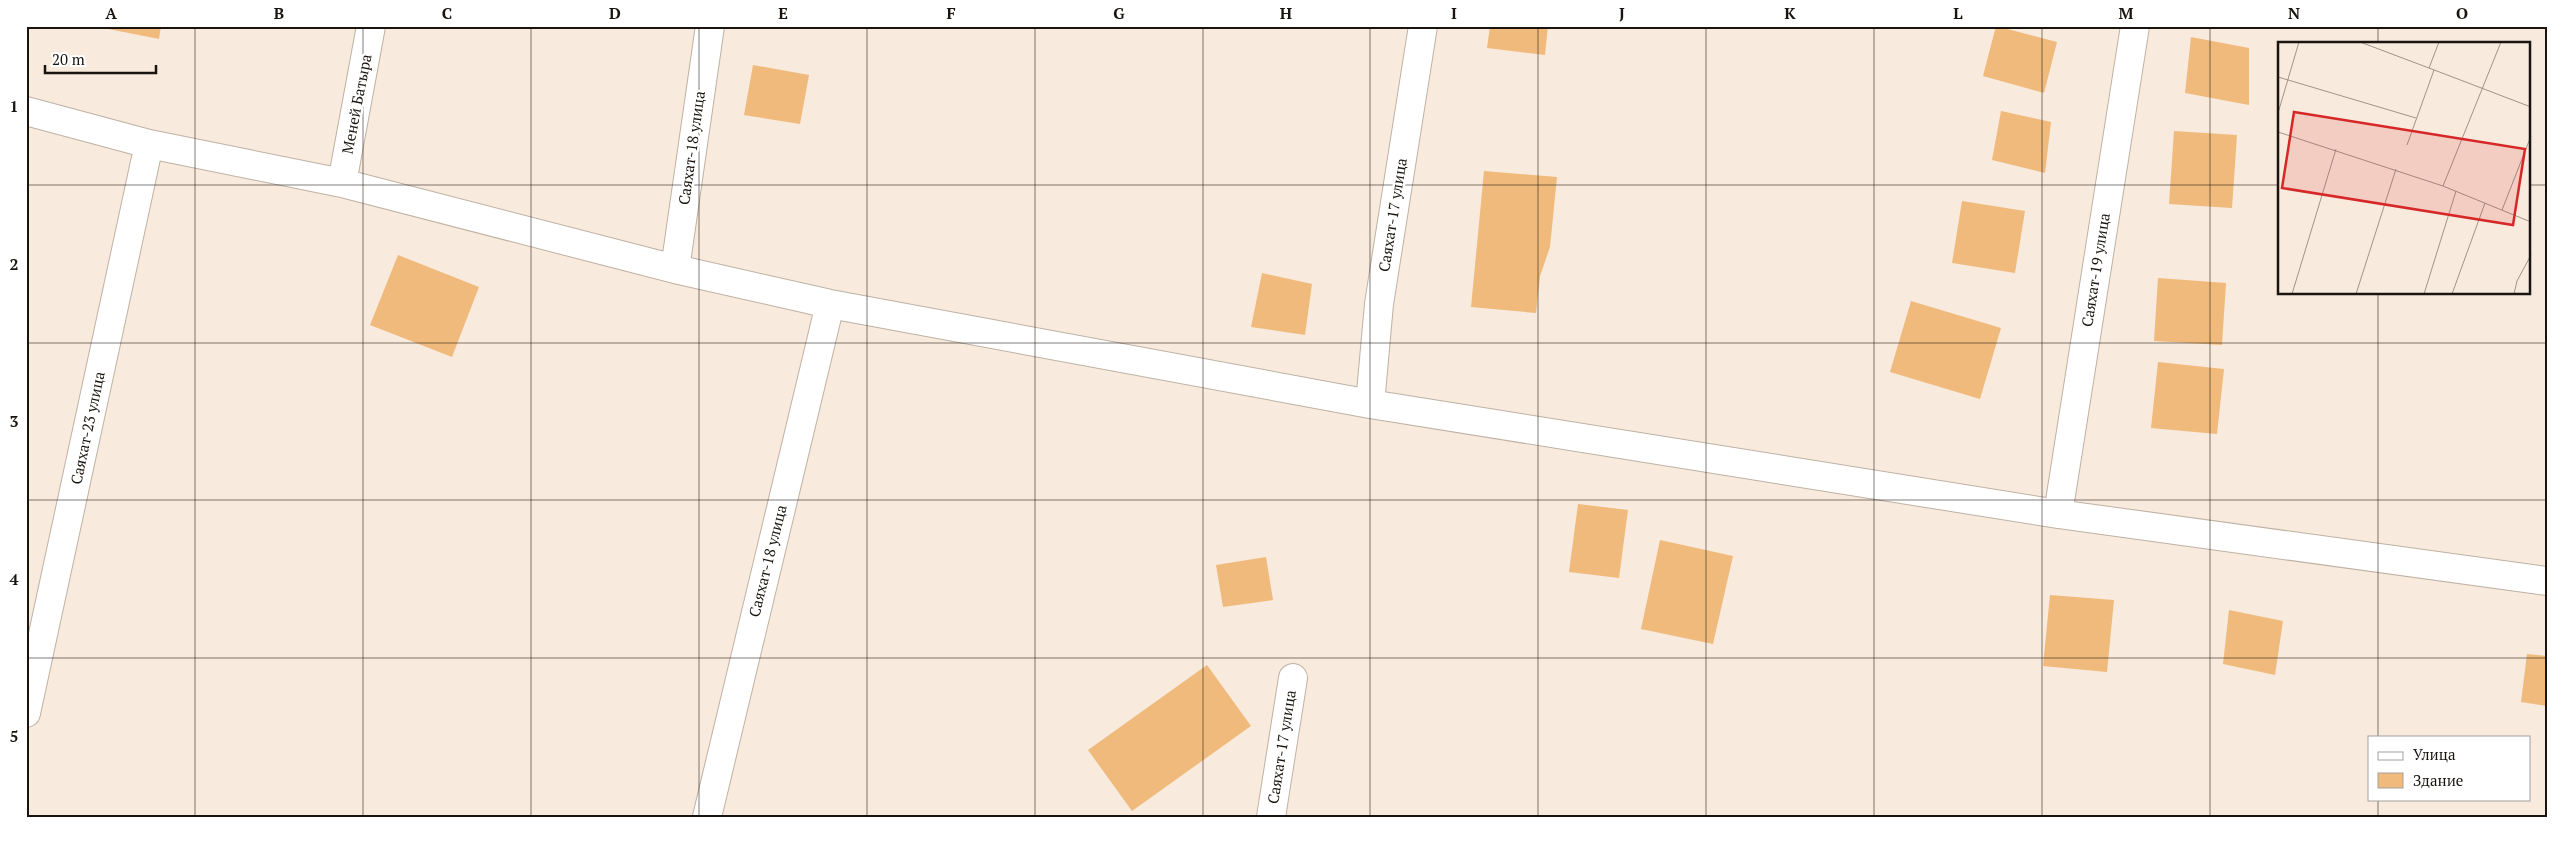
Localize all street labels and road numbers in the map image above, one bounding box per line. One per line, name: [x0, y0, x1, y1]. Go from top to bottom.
street label: Меней Батыра: [337, 52, 376, 155]
street label: Саяхат-18 улица: [673, 89, 709, 206]
street label: Саяхат-17 улица: [1373, 156, 1411, 273]
street label: Саяхат-19 улица: [2076, 211, 2114, 328]
street label: Саяхат-23 улица: [65, 369, 109, 486]
street label: Саяхат-18 улица: [743, 502, 791, 619]
street label: Саяхат-17 улица: [1262, 688, 1300, 805]

